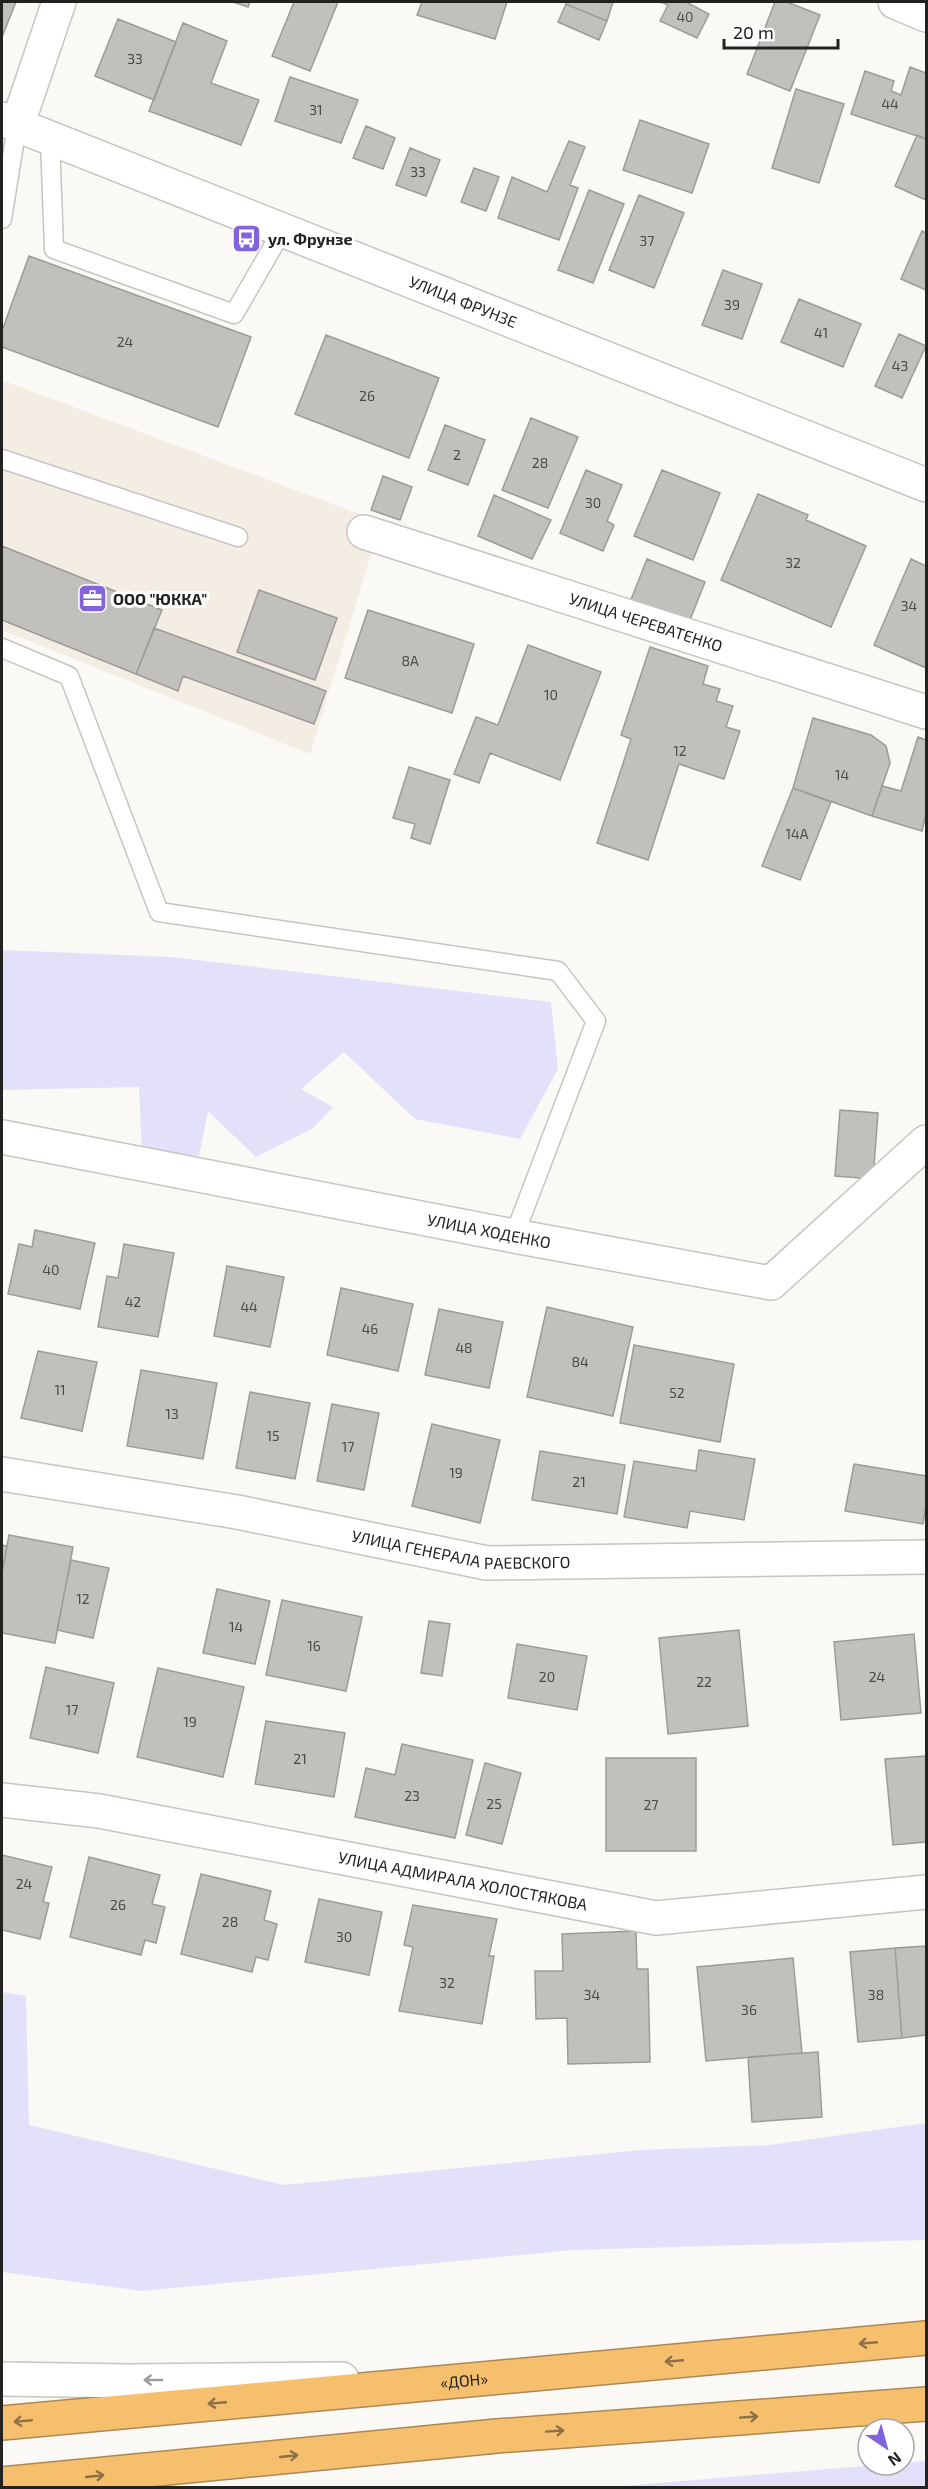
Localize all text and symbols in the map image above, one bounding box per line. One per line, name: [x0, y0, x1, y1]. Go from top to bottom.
house number: 40: [676, 8, 694, 25]
scale bar: [724, 12, 838, 50]
text: 20 m: [733, 21, 774, 43]
house number: 33: [127, 50, 143, 67]
house number: 44: [881, 95, 899, 112]
house number: 31: [309, 101, 323, 118]
house number: 33: [410, 163, 426, 180]
bus stop icon: ул. Фрунзе: [231, 223, 263, 255]
place label: ул. Фрунзе: [268, 229, 353, 248]
house number: 37: [640, 232, 654, 249]
street label: УЛИЦА ФРУНЗЕ: [407, 271, 520, 331]
house number: 39: [724, 296, 740, 313]
house number: 41: [814, 324, 828, 341]
house number: 24: [117, 333, 133, 350]
house number: 43: [892, 357, 908, 374]
house number: 26: [359, 387, 375, 404]
house number: 2: [453, 446, 461, 463]
house number: 28: [532, 454, 548, 471]
house number: 30: [585, 494, 601, 511]
house number: 32: [785, 554, 801, 571]
office icon: ООО "ЮККА": [76, 583, 108, 615]
street label: УЛИЦА ЧЕРЕВАТЕНКО: [567, 588, 725, 655]
place label: ООО "ЮККА": [113, 589, 207, 608]
house number: 34: [901, 597, 917, 614]
house number: 8А: [401, 652, 419, 669]
house number: 10: [544, 686, 558, 703]
house number: 12: [673, 742, 687, 759]
house number: 14: [835, 766, 849, 783]
house number: 14А: [786, 825, 809, 842]
street label: УЛИЦА ХОДЕНКО: [426, 1209, 552, 1252]
house number: 40: [42, 1261, 60, 1278]
house number: 42: [125, 1293, 141, 1310]
house number: 44: [240, 1298, 258, 1315]
house number: 46: [362, 1320, 378, 1337]
house number: 48: [455, 1339, 473, 1356]
house number: 84: [571, 1353, 589, 1370]
house number: 11: [54, 1381, 66, 1398]
house number: 52: [669, 1384, 685, 1401]
house number: 13: [165, 1405, 179, 1422]
house number: 15: [266, 1427, 280, 1444]
house number: 17: [342, 1438, 354, 1455]
house number: 19: [449, 1464, 463, 1481]
house number: 21: [572, 1473, 586, 1490]
street label: УЛИЦА ГЕНЕРАЛА РАЕВСКОГО: [350, 1526, 570, 1572]
house number: 12: [76, 1590, 90, 1607]
house number: 14: [229, 1618, 243, 1635]
house number: 16: [307, 1637, 321, 1654]
house number: 20: [539, 1668, 555, 1685]
house number: 24: [869, 1668, 885, 1685]
house number: 22: [696, 1673, 712, 1690]
house number: 17: [66, 1701, 78, 1718]
house number: 19: [183, 1713, 197, 1730]
house number: 21: [293, 1750, 307, 1767]
house number: 23: [404, 1787, 420, 1804]
house number: 25: [486, 1795, 502, 1812]
house number: 27: [643, 1796, 659, 1813]
street label: УЛИЦА АДМИРАЛА ХОЛОСТЯКОВА: [337, 1847, 589, 1914]
house number: 24: [16, 1875, 32, 1892]
house number: 26: [110, 1896, 126, 1913]
house number: 28: [222, 1913, 238, 1930]
house number: 30: [336, 1928, 352, 1945]
house number: 32: [439, 1974, 455, 1991]
house number: 34: [584, 1986, 600, 2003]
house number: 38: [868, 1986, 884, 2003]
house number: 36: [741, 2001, 757, 2018]
one-way arrow: [859, 2338, 879, 2349]
one-way arrow: [665, 2356, 684, 2367]
street label: «ДОН»: [439, 2368, 489, 2392]
one-way arrow: [144, 2375, 164, 2386]
one-way arrow: [208, 2398, 228, 2409]
one-way arrow: [739, 2411, 759, 2422]
one-way arrow: [14, 2416, 34, 2427]
north arrow: [856, 2417, 916, 2477]
one-way arrow: [545, 2426, 564, 2437]
text: N: [885, 2448, 905, 2471]
one-way arrow: [279, 2450, 298, 2461]
one-way arrow: [84, 2470, 104, 2481]

